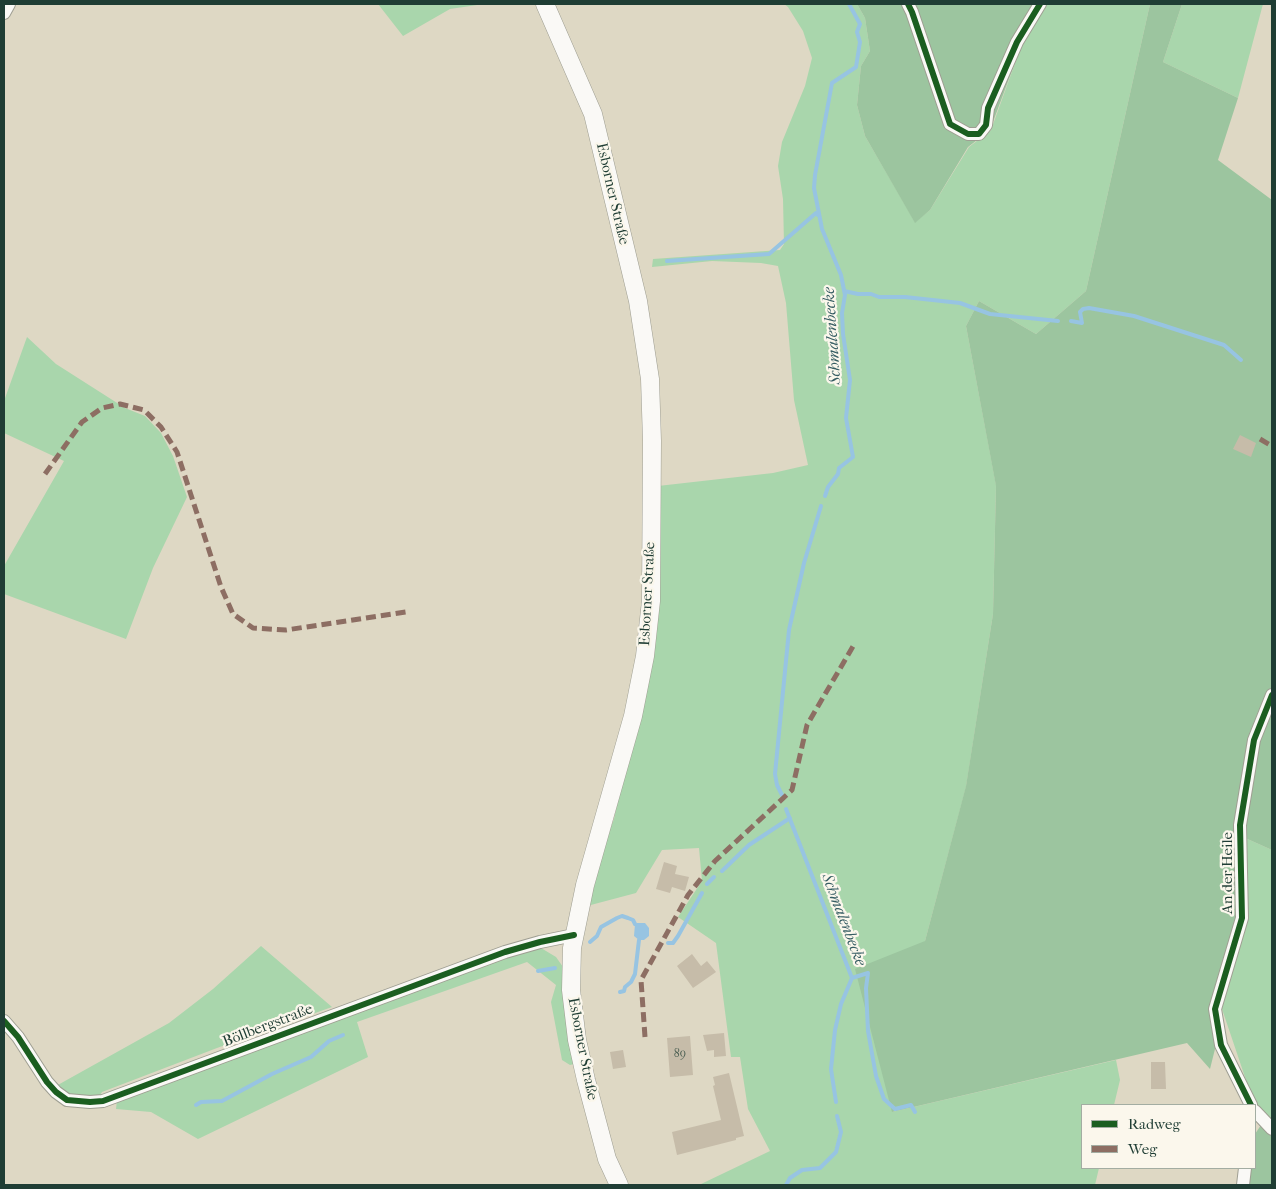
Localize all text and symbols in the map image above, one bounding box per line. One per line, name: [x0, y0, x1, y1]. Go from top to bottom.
street label: Esborner Straße: [592, 141, 632, 247]
water label: Schmalenbecke: [820, 287, 846, 385]
street label: Esborner Straße: [636, 542, 660, 646]
street label: An der Heile: [1219, 832, 1237, 914]
water label: Schmalenbecke: [817, 871, 869, 969]
street label: Esborner Straße: [563, 996, 601, 1102]
street label: Böllbergstraße: [220, 1001, 316, 1051]
house number: 89: [674, 1047, 686, 1061]
legend: [1081, 1104, 1256, 1169]
text: Radweg: [1128, 1115, 1180, 1133]
text: Weg: [1128, 1140, 1157, 1158]

